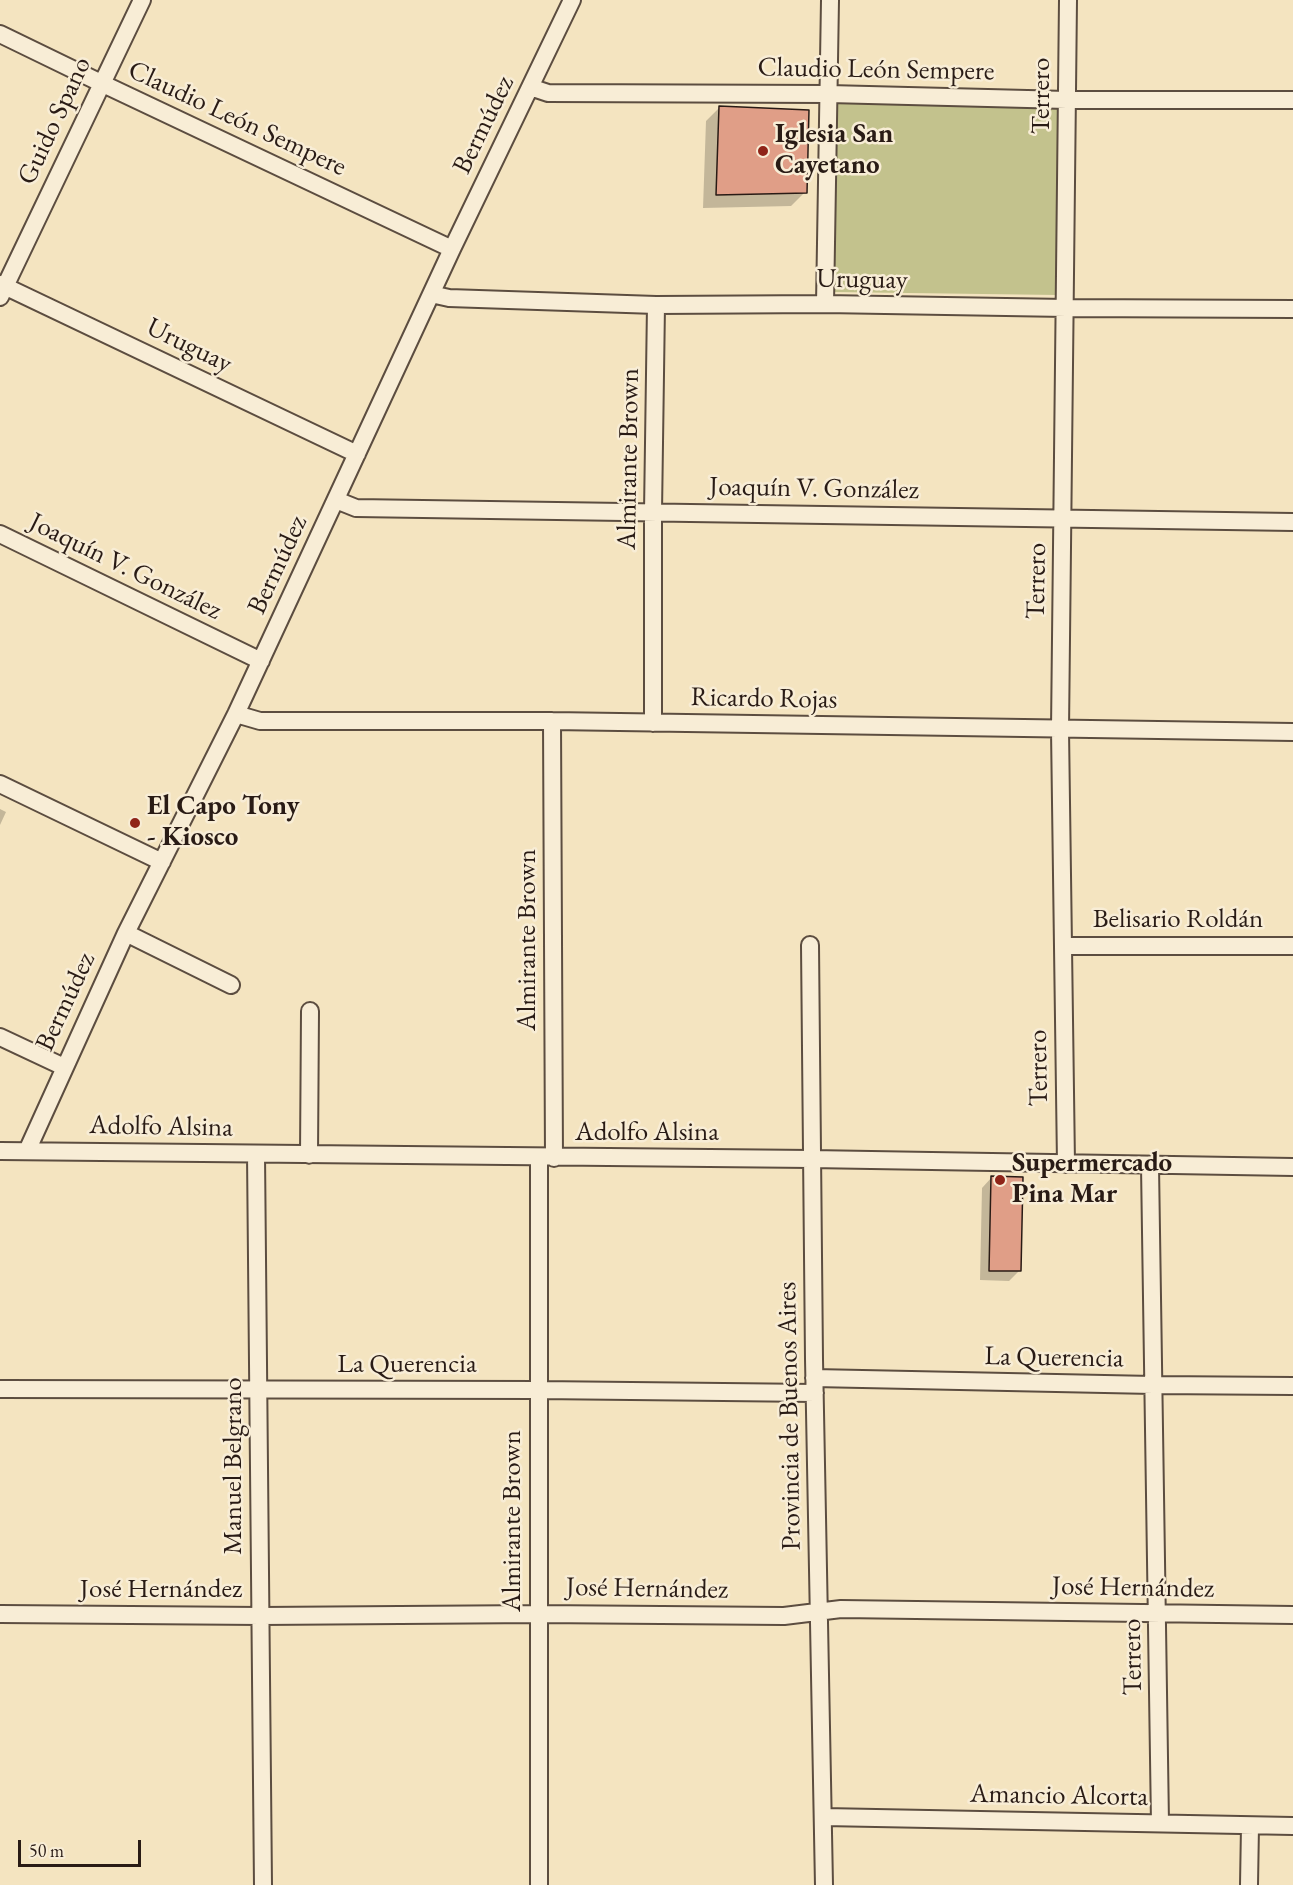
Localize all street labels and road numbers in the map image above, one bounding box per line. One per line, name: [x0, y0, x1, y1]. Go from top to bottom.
street label: Guido Spano: [11, 52, 99, 190]
street label: Claudio León Sempere: [757, 52, 995, 88]
street label: Claudio León Sempere: [123, 54, 351, 184]
street label: Terrero: [1026, 58, 1058, 134]
street label: Bermúdez: [446, 71, 522, 179]
street label: Uruguay: [816, 263, 908, 297]
street label: Uruguay: [141, 311, 237, 381]
street label: Almirante Brown: [611, 368, 647, 550]
street label: Joaquín V. González: [709, 471, 919, 507]
street label: Joaquín V. González: [24, 506, 226, 628]
street label: Bermúdez: [241, 511, 315, 619]
street label: Terrero: [1020, 542, 1054, 620]
street label: Ricardo Rojas: [690, 682, 838, 716]
street label: Almirante Brown: [512, 849, 544, 1031]
street label: Belisario Roldán: [1093, 904, 1263, 936]
street label: Bermúdez: [29, 948, 103, 1056]
street label: Terrero: [1022, 1029, 1056, 1107]
street label: Adolfo Alsina: [89, 1110, 233, 1144]
street label: Adolfo Alsina: [575, 1117, 719, 1149]
street label: Provincia de Buenos Aires: [771, 1281, 809, 1551]
street label: La Querencia: [984, 1341, 1124, 1375]
street label: La Querencia: [337, 1349, 477, 1381]
street label: Manuel Belgrano: [218, 1377, 250, 1555]
street label: Almirante Brown: [497, 1430, 529, 1612]
street label: José Hernández: [1052, 1570, 1214, 1606]
street label: José Hernández: [566, 1571, 728, 1607]
street label: José Hernández: [80, 1574, 242, 1606]
street label: Terrero: [1116, 1618, 1150, 1696]
street label: Amancio Alcorta: [970, 1778, 1148, 1814]

